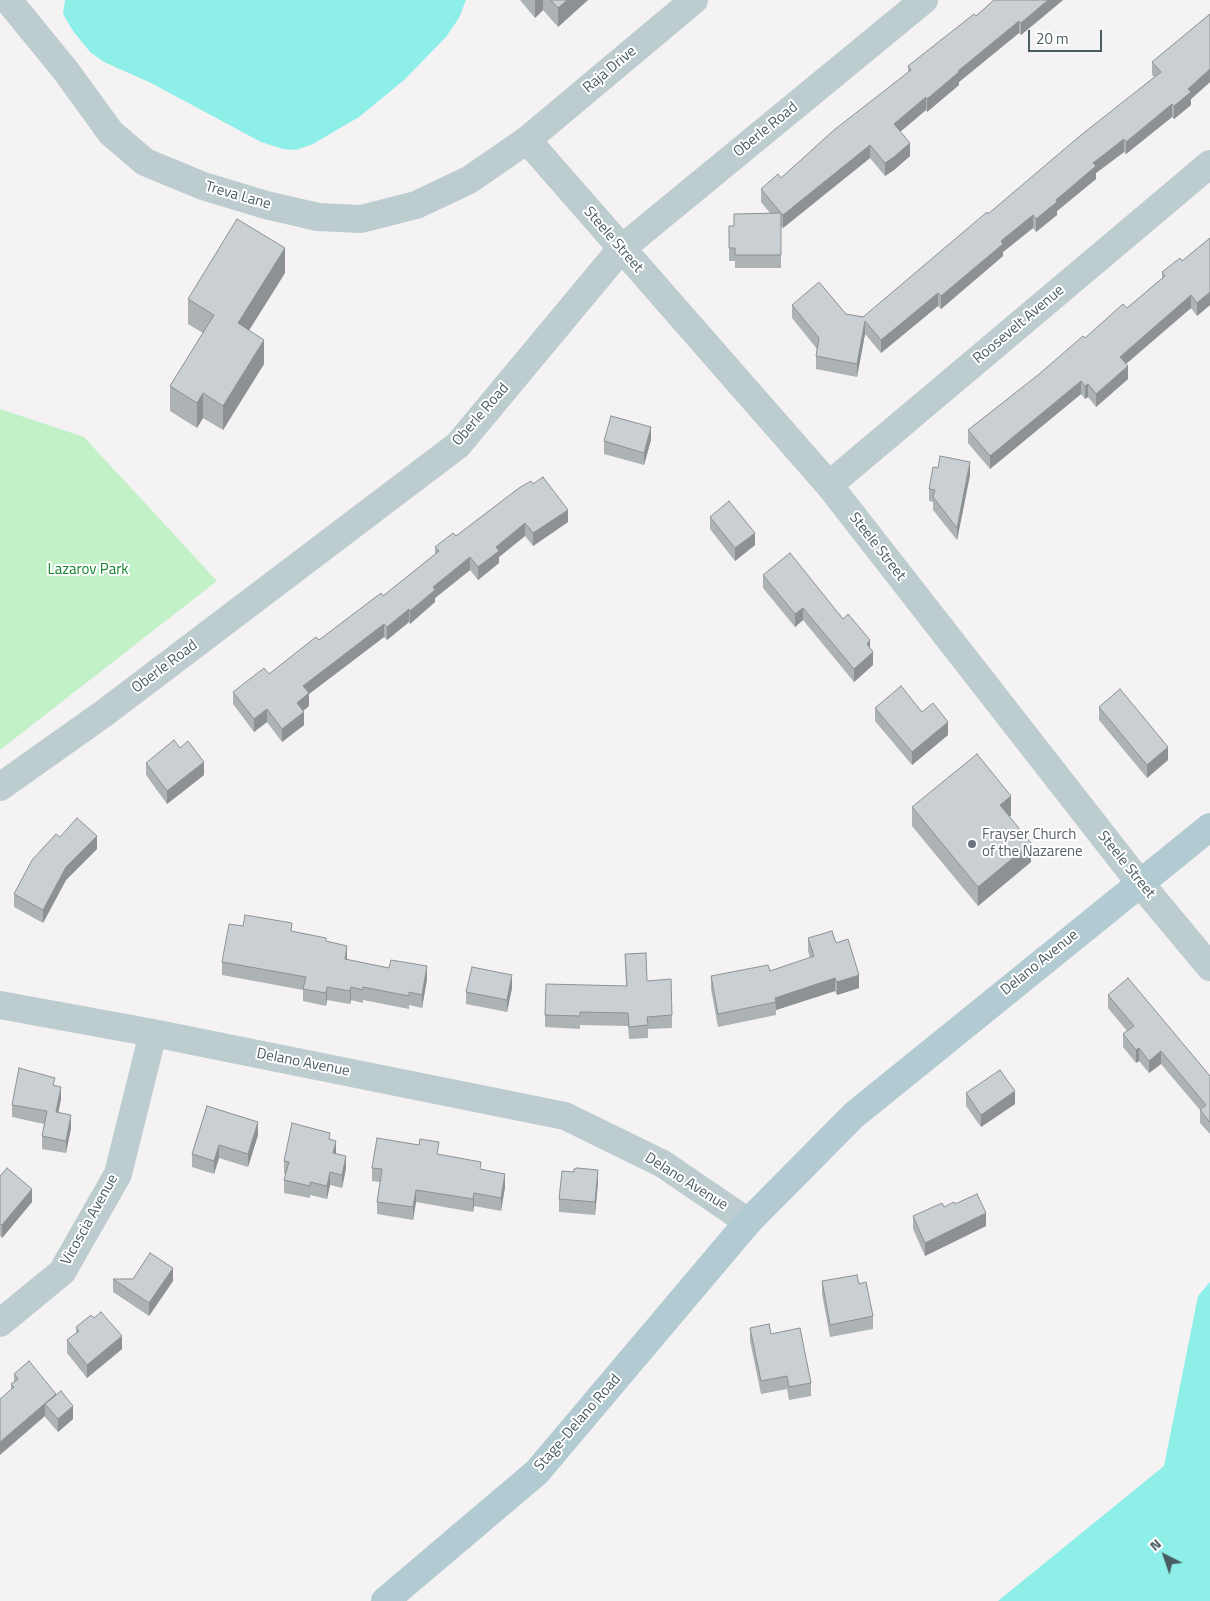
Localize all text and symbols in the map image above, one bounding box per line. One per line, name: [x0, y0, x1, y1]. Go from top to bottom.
scale bar: [1030, 20, 1104, 52]
text: 20 m: [1036, 27, 1069, 50]
street label: Raja Drive: [580, 43, 640, 97]
street label: Oberle Road: [730, 99, 802, 161]
street label: Treva Lane: [203, 178, 273, 214]
street label: Steele Street: [579, 203, 647, 277]
street label: Roosevelt Avenue: [970, 282, 1068, 368]
street label: Oberle Road: [449, 380, 513, 450]
street label: Steele Street: [845, 509, 909, 585]
park label: Lazarov Park: [47, 561, 129, 579]
street label: Oberle Road: [129, 637, 201, 697]
place label: Frayser Church of the Nazarene: [982, 826, 1083, 861]
street label: Steele Street: [1093, 828, 1159, 902]
marker: Frayser Church of the Nazarene: [966, 838, 978, 850]
street label: Delano Avenue: [998, 926, 1082, 1000]
street label: Delano Avenue: [255, 1045, 351, 1081]
street label: Delano Avenue: [641, 1149, 731, 1215]
street label: Vicoscia Avenue: [58, 1172, 122, 1268]
street label: Stage-Delano Road: [531, 1371, 625, 1475]
north arrow: [1140, 1531, 1190, 1581]
text: N: [1144, 1533, 1165, 1555]

